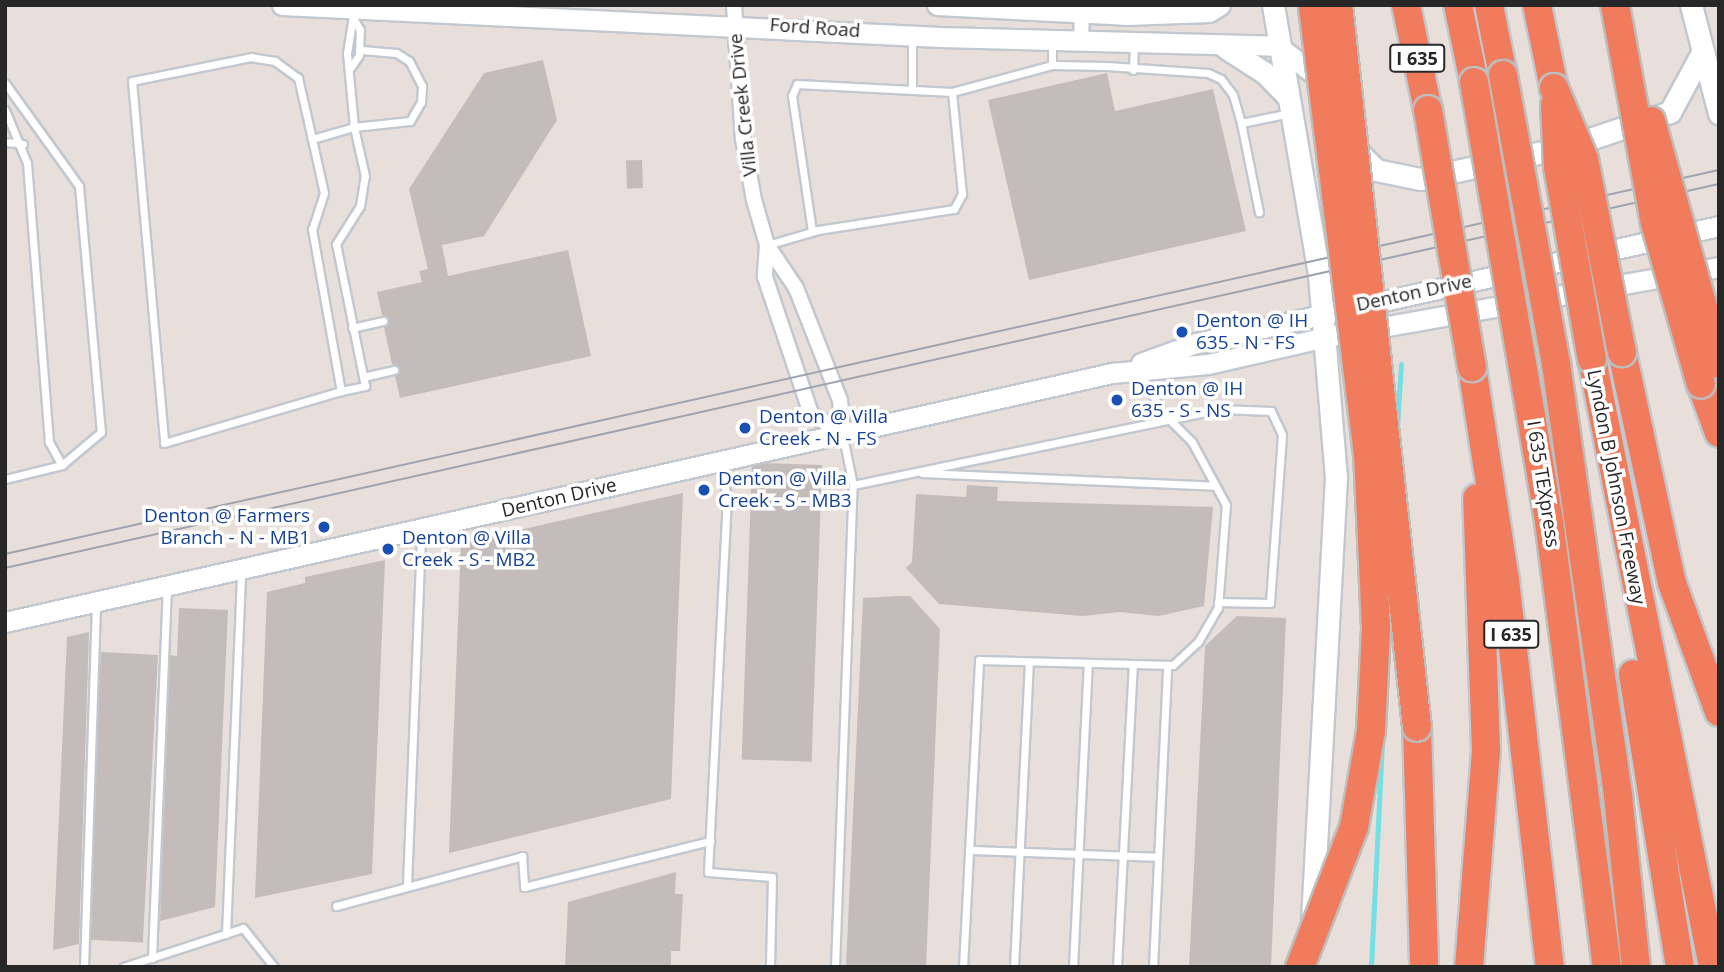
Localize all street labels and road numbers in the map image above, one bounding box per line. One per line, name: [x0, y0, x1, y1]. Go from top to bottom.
street label: Ford Road: [769, 13, 861, 43]
street label: Villa Creek Drive: [724, 32, 762, 178]
road number: I 635: [1389, 44, 1445, 72]
street label: Denton Drive: [1354, 270, 1474, 316]
street label: Lyndon B Johnson Freeway: [1582, 368, 1650, 606]
street label: I 635 TEXpress: [1522, 419, 1564, 549]
street label: Denton Drive: [499, 474, 619, 522]
road number: I 635: [1483, 620, 1539, 648]

